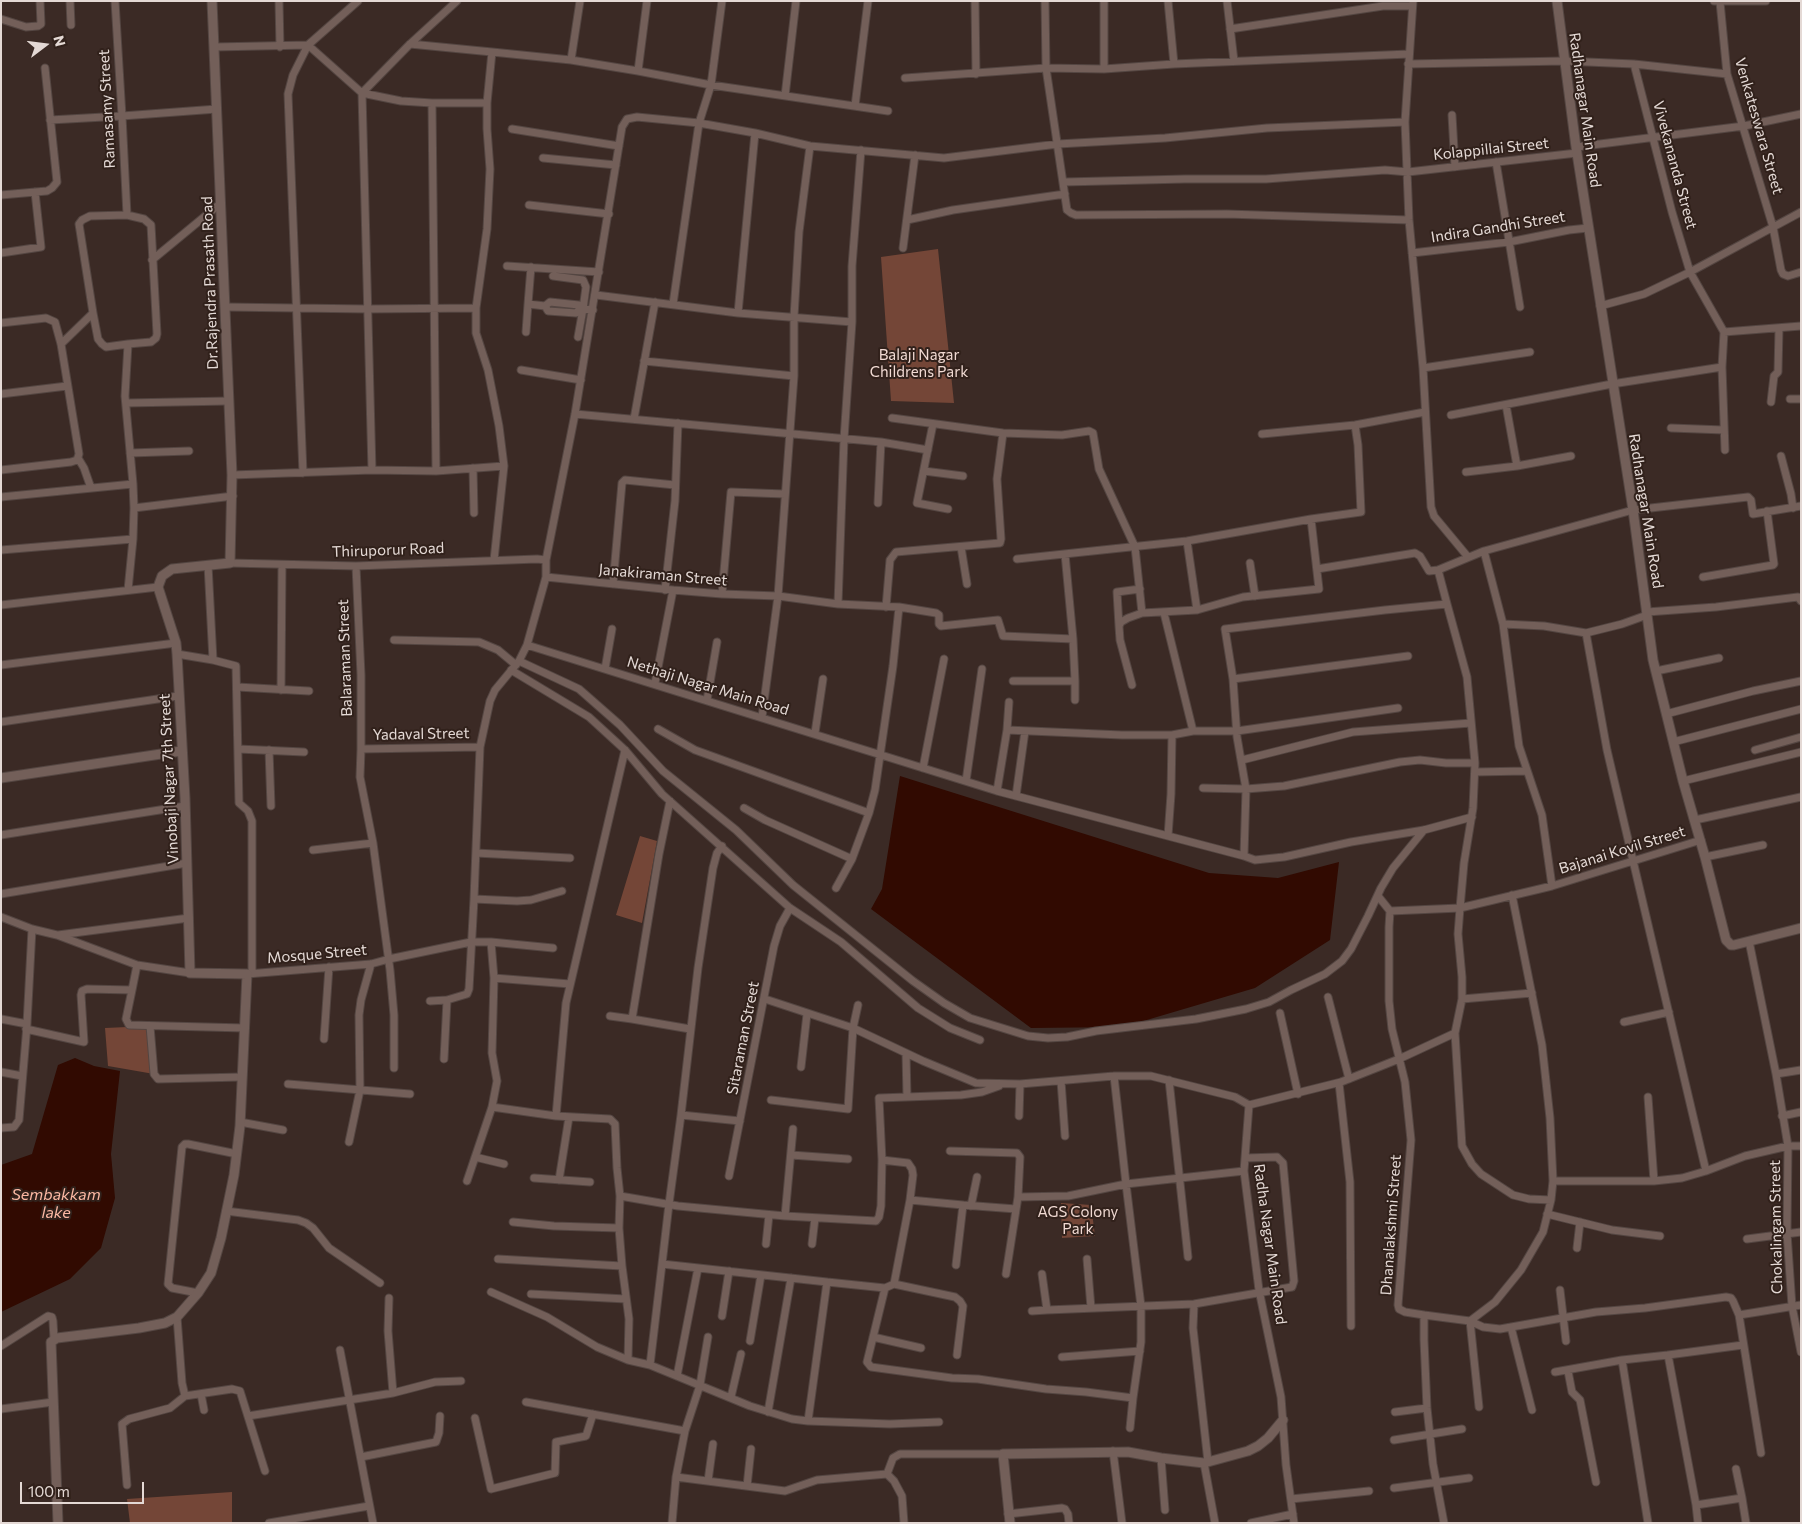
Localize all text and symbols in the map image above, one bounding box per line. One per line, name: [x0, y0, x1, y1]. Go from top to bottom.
north arrow: [20, 20, 70, 70]
street label: Radhanagar Main Road: [1565, 31, 1605, 189]
text: N: [50, 34, 70, 48]
street label: Ramasamy Street: [95, 49, 119, 169]
street label: Venkateswara Street: [1731, 56, 1787, 196]
street label: Vivekananda Street: [1649, 99, 1701, 231]
street label: Kolappillai Street: [1432, 134, 1550, 164]
street label: Dr.Rajendra Prasath Road: [198, 196, 222, 370]
street label: Indira Gandhi Street: [1430, 207, 1566, 247]
park label: Balaji Nagar Childrens Park: [870, 346, 968, 381]
street label: Radhanagar Main Road: [1625, 432, 1667, 590]
street label: Thiruporur Road: [331, 539, 445, 561]
street label: Janakiraman Street: [598, 560, 728, 590]
street label: Balaraman Street: [334, 599, 356, 717]
street label: Nethaji Nagar Main Road: [625, 653, 791, 719]
street label: Vinobaji Nagar 7th Street: [156, 693, 182, 865]
street label: Yadaval Street: [372, 724, 470, 744]
street label: Bajanai Kovil Street: [1557, 822, 1687, 878]
street label: Mosque Street: [266, 941, 368, 967]
street label: Sitaraman Street: [723, 980, 763, 1096]
street label: Dhanalakshmi Street: [1377, 1154, 1405, 1296]
street label: Chokalingam Street: [1766, 1160, 1786, 1294]
street label: Radha Nagar Main Road: [1250, 1162, 1290, 1326]
water label: Sembakkam lake: [11, 1185, 101, 1223]
park label: AGS Colony Park: [1038, 1203, 1118, 1238]
scale bar: [22, 1472, 146, 1504]
text: 100 m: [28, 1482, 70, 1500]

